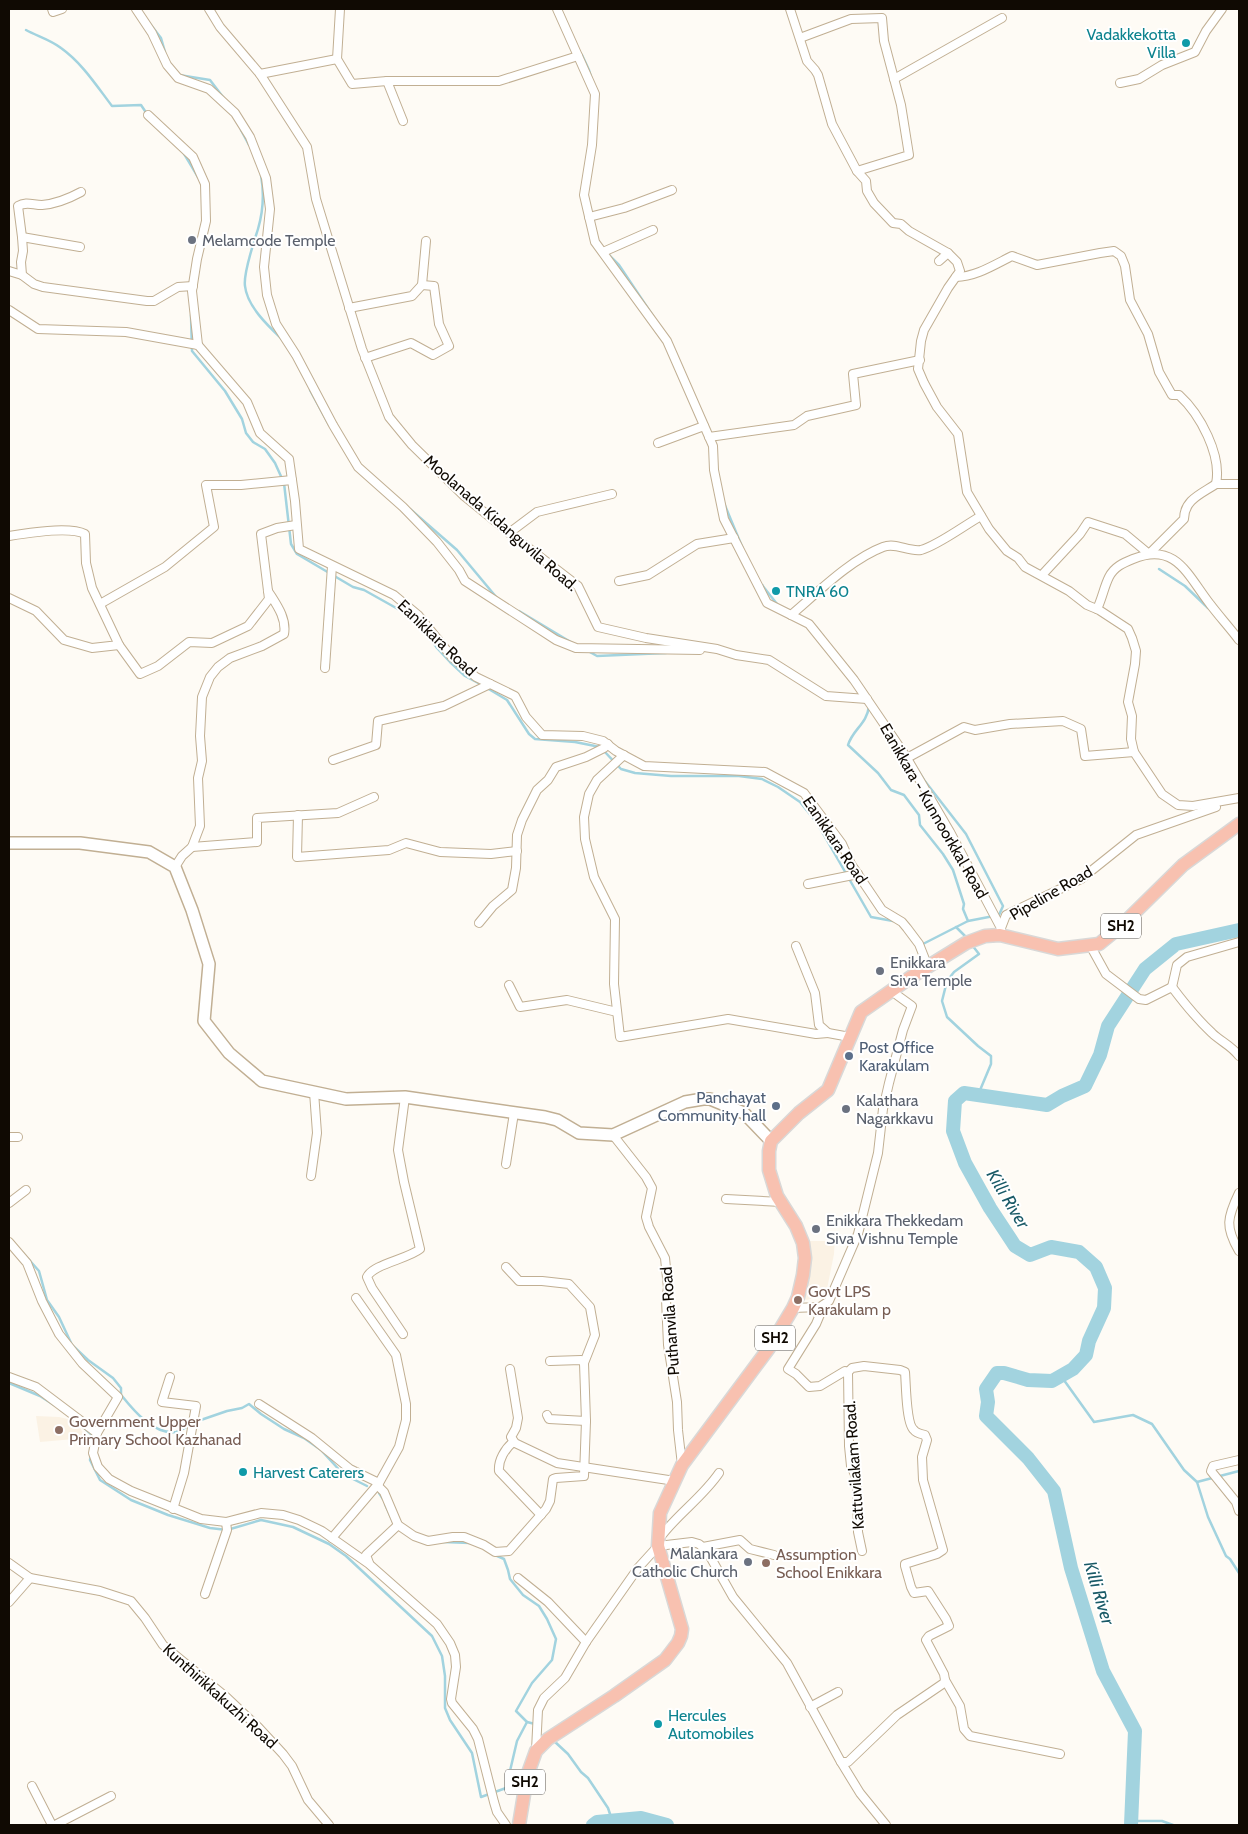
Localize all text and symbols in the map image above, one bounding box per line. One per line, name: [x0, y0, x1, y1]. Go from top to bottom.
place label: Vadakkekotta Villa: [1086, 25, 1176, 62]
marker: Vadakkekotta Villa: [1180, 37, 1192, 49]
place label: Melamcode Temple: [202, 231, 335, 250]
marker: Melamcode Temple: [186, 234, 198, 246]
street label: Moolanada Kidanguvila Road.: [420, 451, 582, 595]
place label: TNRA 60: [786, 582, 849, 601]
marker: TNRA 60: [770, 585, 782, 597]
street label: Eanikkara Road: [394, 596, 480, 680]
street label: Eanikkara - Kunnoorkkal Road: [876, 720, 992, 902]
street label: Eanikkara Road: [799, 793, 871, 887]
street label: Pipeline Road: [1006, 862, 1096, 924]
road number: SH2: [1101, 914, 1141, 938]
place label: Enikkara Siva Temple: [890, 953, 972, 990]
marker: Enikkara Siva Temple: [874, 965, 886, 977]
place label: Post Office Karakulam: [859, 1038, 934, 1075]
marker: Post Office Karakulam: [843, 1050, 855, 1062]
place label: Panchayat Community hall: [658, 1088, 767, 1125]
place label: Kalathara Nagarkkavu: [856, 1091, 933, 1128]
marker: Panchayat Community hall: [770, 1100, 782, 1112]
marker: Kalathara Nagarkkavu: [840, 1103, 852, 1115]
water label: Killi River: [982, 1165, 1035, 1234]
place label: Enikkara Thekkedam Siva Vishnu Temple: [826, 1211, 963, 1248]
marker: Enikkara Thekkedam Siva Vishnu Temple: [810, 1223, 822, 1235]
street label: Puthanvila Road: [657, 1266, 683, 1376]
place label: Govt LPS Karakulam p: [808, 1282, 891, 1319]
marker: Govt LPS Karakulam p: [792, 1294, 804, 1306]
road number: SH2: [755, 1326, 795, 1350]
street label: Kattuvilakam Road.: [840, 1400, 868, 1530]
place label: Government Upper Primary School Kazhanad: [69, 1412, 241, 1449]
marker: Government Upper Primary School Kazhanad: [53, 1424, 65, 1436]
place label: Harvest Caterers: [253, 1463, 364, 1482]
marker: Harvest Caterers: [237, 1466, 249, 1478]
place label: Malankara Catholic Church: [632, 1544, 738, 1581]
place label: Assumption School Enikkara: [776, 1545, 882, 1582]
marker: Malankara Catholic Church: [742, 1556, 754, 1568]
marker: Assumption School Enikkara: [760, 1557, 772, 1569]
water label: Killi River: [1079, 1559, 1119, 1629]
street label: Kunthirikkakuzhi Road: [159, 1640, 281, 1752]
place label: Hercules Automobiles: [668, 1706, 754, 1743]
marker: Hercules Automobiles: [652, 1718, 664, 1730]
road number: SH2: [505, 1770, 545, 1794]

